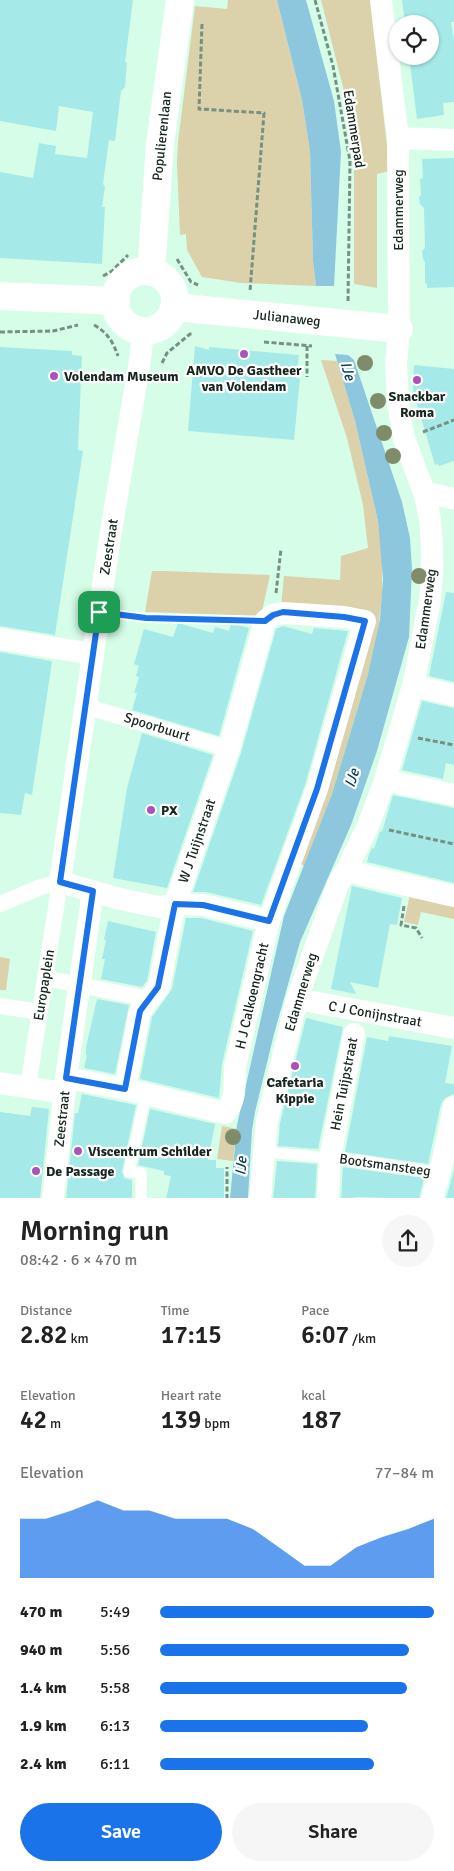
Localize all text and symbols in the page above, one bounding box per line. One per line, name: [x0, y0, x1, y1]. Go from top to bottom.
map controls: [389, 15, 439, 65]
button: locate: [389, 15, 439, 65]
street label: Edammerpad: [339, 89, 369, 169]
street label: Populierenlaan: [149, 90, 175, 182]
street label: Edammerweg: [390, 169, 407, 251]
street label: Julianaweg: [252, 306, 322, 330]
marker: AMVO De Gastheer van Volendam: [238, 348, 250, 360]
water label: IJe: [337, 359, 360, 384]
place label: AMVO De Gastheer van Volendam: [186, 362, 302, 395]
place label: Volendam Museum: [64, 368, 179, 385]
marker: Volendam Museum: [48, 370, 60, 382]
marker: Snackbar Roma: [411, 374, 423, 386]
place label: Snackbar Roma: [389, 388, 446, 421]
street label: Zeestraat: [96, 518, 122, 576]
street label: Edammerweg: [412, 568, 440, 650]
pin: [78, 591, 120, 633]
icon: arrive: [85, 598, 113, 626]
street label: Spoorbuurt: [122, 709, 192, 745]
water label: IJe: [341, 765, 364, 790]
street label: W J Tuijnstraat: [175, 797, 219, 885]
place label: PX: [161, 802, 178, 819]
marker: PX: [145, 804, 157, 816]
street label: H J Calkoengracht: [231, 941, 273, 1051]
street label: Europaplein: [30, 948, 58, 1022]
street label: Edammerweg: [281, 951, 321, 1033]
street label: C J Conijnstraat: [327, 997, 423, 1031]
street label: Hein Tuijpstraat: [327, 1036, 361, 1132]
marker: Cafetaria Kippie: [289, 1060, 301, 1072]
place label: Cafetaria Kippie: [266, 1074, 324, 1107]
street label: Zeestraat: [51, 1090, 73, 1148]
place label: Viscentrum Schilder: [88, 1143, 212, 1160]
marker: Viscentrum Schilder: [72, 1145, 84, 1157]
street label: Bootsmansteeg: [338, 1150, 432, 1180]
water label: IJe: [231, 1155, 251, 1176]
place label: De Passage: [46, 1163, 115, 1180]
marker: De Passage: [30, 1165, 42, 1177]
text: Morning run: [20, 1214, 169, 1248]
button: share: [382, 1215, 434, 1267]
text: 08:42 · 6 × 470 m: [20, 1250, 137, 1270]
text: Distance: [20, 1302, 72, 1319]
text: Time: [161, 1302, 190, 1319]
text: Pace: [301, 1302, 330, 1319]
text: 2.82: [20, 1319, 67, 1350]
text: 17:15: [161, 1319, 222, 1350]
text: 6:07: [301, 1319, 349, 1350]
text: km: [67, 1330, 89, 1347]
text: /km: [349, 1330, 376, 1347]
text: Elevation: [20, 1387, 76, 1404]
text: Heart rate: [161, 1387, 221, 1404]
text: kcal: [301, 1387, 326, 1404]
text: 42: [20, 1404, 47, 1435]
text: 139: [161, 1404, 201, 1435]
text: 187: [301, 1404, 342, 1435]
text: m: [47, 1415, 61, 1432]
text: bpm: [201, 1415, 230, 1432]
text: Elevation: [20, 1463, 84, 1483]
text: 77–84 m: [375, 1463, 434, 1483]
text: 470 m: [20, 1602, 62, 1622]
text: 5:49: [100, 1602, 130, 1622]
text: 940 m: [20, 1640, 62, 1660]
text: 5:56: [100, 1640, 130, 1660]
text: 1.4 km: [20, 1678, 67, 1698]
text: 5:58: [100, 1678, 130, 1698]
text: 1.9 km: [20, 1716, 67, 1736]
text: 6:13: [100, 1716, 130, 1736]
text: 2.4 km: [20, 1754, 67, 1774]
text: 6:11: [100, 1754, 130, 1774]
button: Save: [20, 1803, 222, 1861]
button: Share: [232, 1803, 434, 1861]

